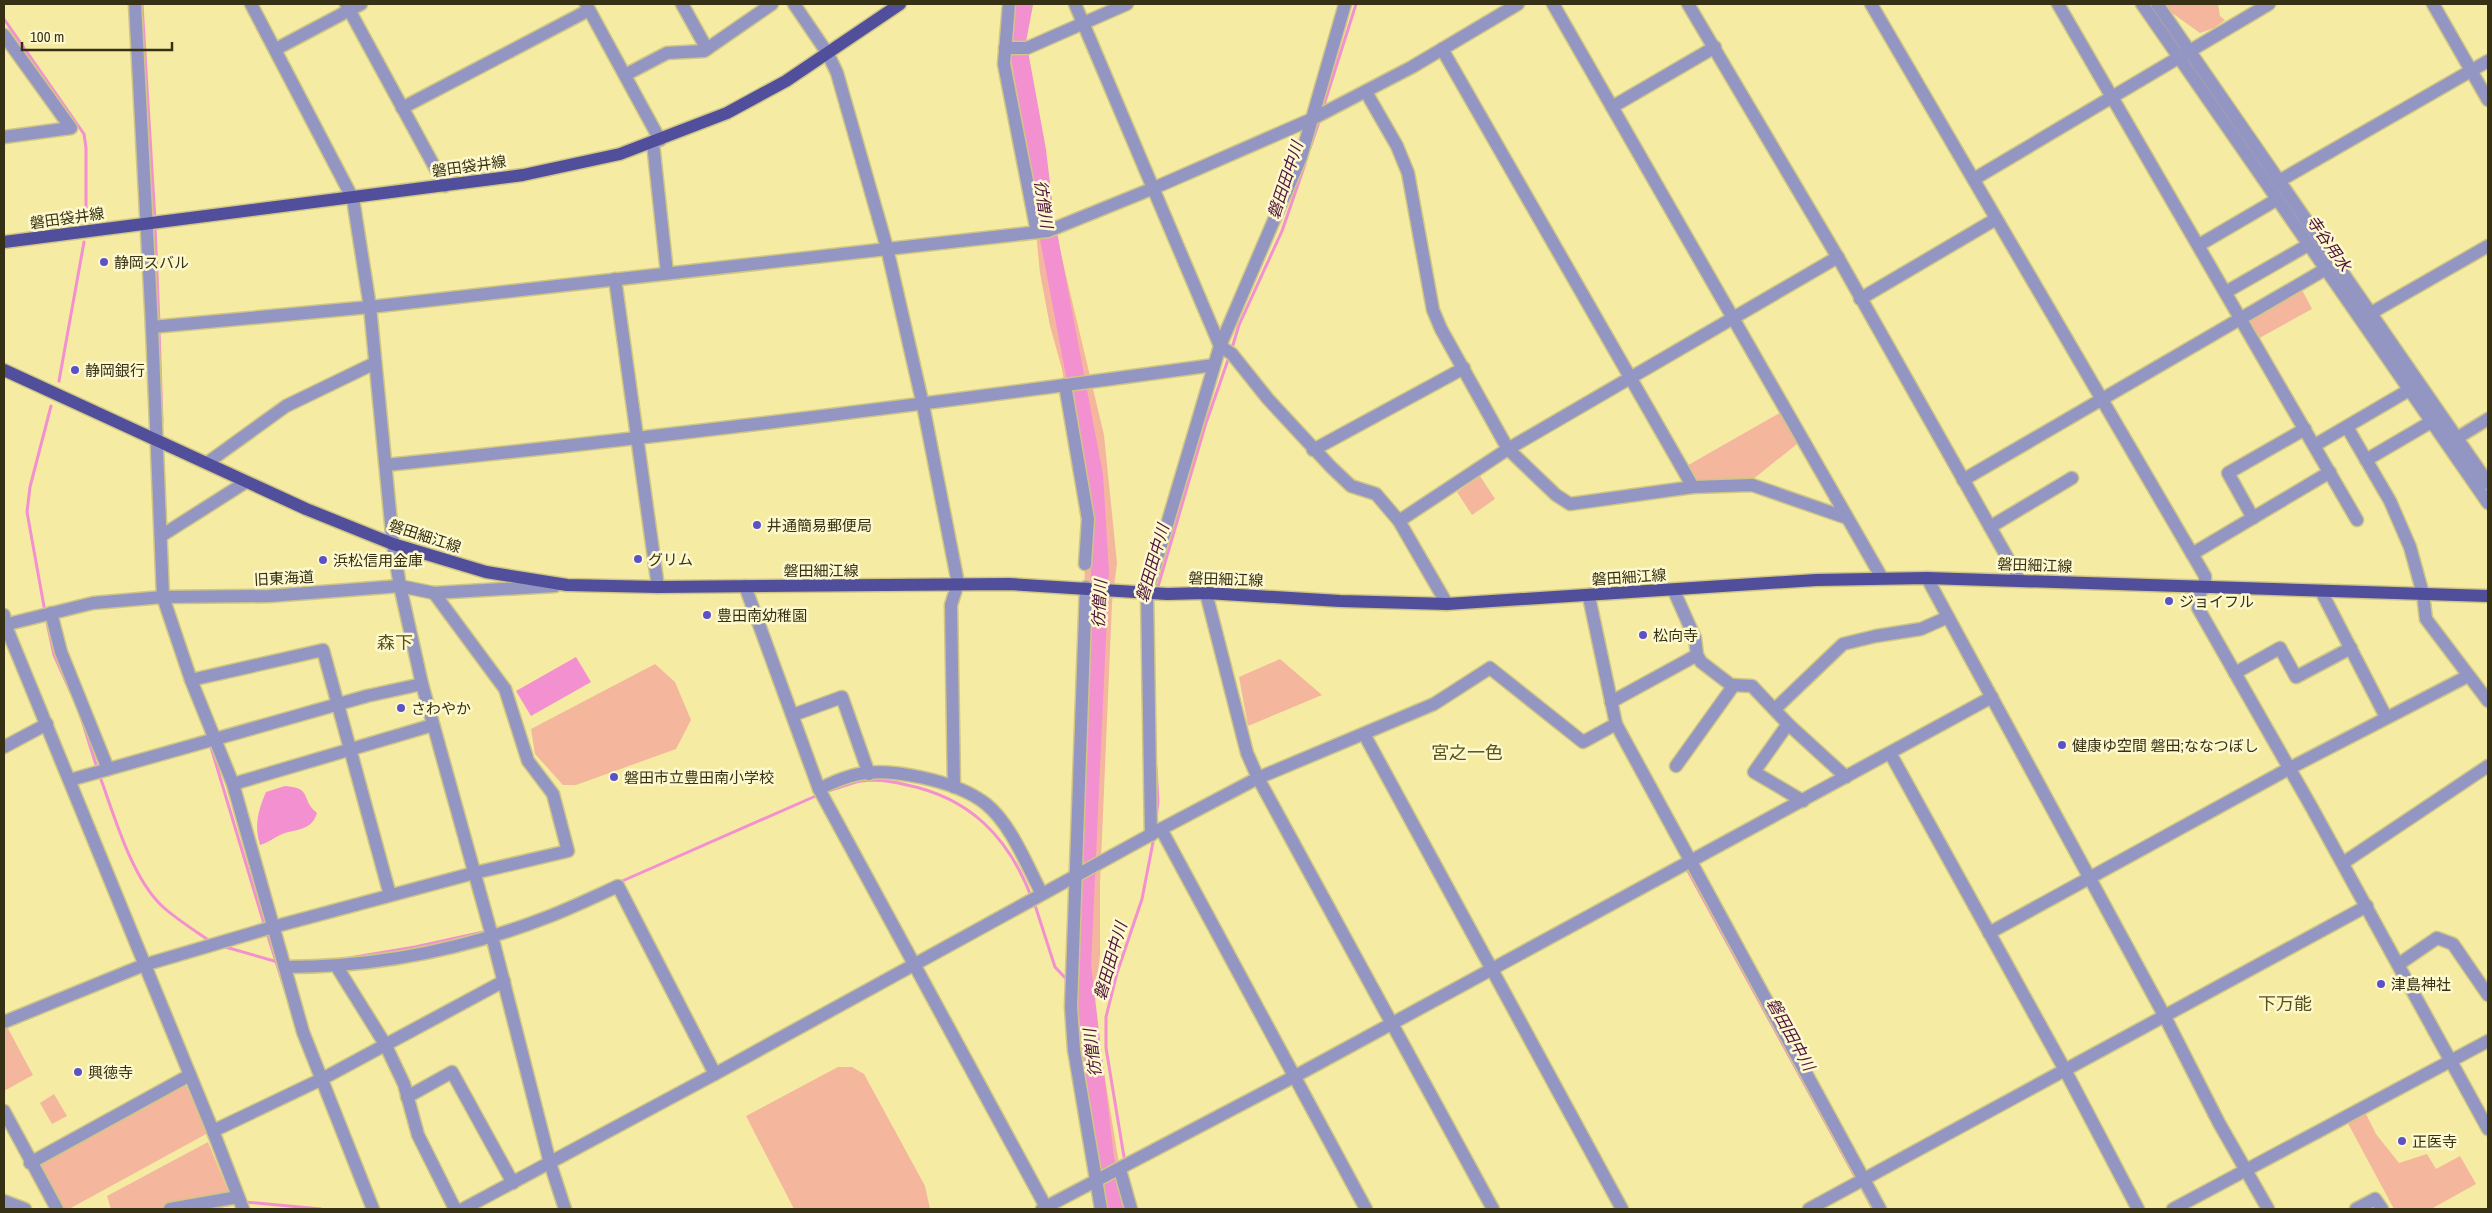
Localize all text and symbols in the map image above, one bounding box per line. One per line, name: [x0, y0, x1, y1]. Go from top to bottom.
scale bar: [22, 20, 172, 52]
text: 100 m: [30, 26, 64, 47]
water label: 磐田田中川: [1262, 137, 1308, 221]
street label: 磐田袋井線: [430, 150, 508, 182]
water label: 彷僧川: [1030, 179, 1059, 231]
street label: 磐田袋井線: [28, 202, 106, 234]
water label: 寺谷用水: [2302, 210, 2358, 277]
place label: 静岡スバル: [114, 252, 189, 273]
marker: 静岡スバル: [98, 256, 110, 268]
place label: 静岡銀行: [85, 360, 145, 381]
marker: 静岡銀行: [69, 364, 81, 376]
street label: 磐田細江線: [386, 514, 464, 558]
place label: 井通簡易郵便局: [767, 515, 872, 536]
marker: 井通簡易郵便局: [751, 519, 763, 531]
water label: 磐田田中川: [1130, 520, 1174, 604]
place label: グリム: [648, 549, 693, 570]
place label: 浜松信用金庫: [333, 550, 423, 571]
marker: グリム: [632, 553, 644, 565]
street label: 磐田細江線: [1997, 553, 2073, 577]
marker: 浜松信用金庫: [317, 554, 329, 566]
street label: 磐田細江線: [783, 560, 859, 581]
street label: 磐田細江線: [1591, 564, 1667, 590]
street label: 旧東海道: [253, 566, 315, 590]
street label: 磐田細江線: [1188, 567, 1264, 591]
water label: 彷僧川: [1087, 577, 1111, 629]
place label: ジョイフル: [2179, 591, 2254, 612]
marker: ジョイフル: [2163, 595, 2175, 607]
place label: 豊田南幼稚園: [717, 605, 807, 626]
marker: 豊田南幼稚園: [701, 609, 713, 621]
place label: 松向寺: [1653, 625, 1698, 646]
marker: 松向寺: [1637, 629, 1649, 641]
district label: 森下: [377, 630, 413, 655]
place label: さわやか: [411, 698, 471, 719]
marker: さわやか: [395, 702, 407, 714]
place label: 健康ゆ空間 磐田;ななつぼし: [2072, 735, 2259, 756]
marker: 健康ゆ空間 磐田;ななつぼし: [2056, 739, 2068, 751]
district label: 宮之一色: [1431, 740, 1503, 765]
place label: 磐田市立豊田南小学校: [624, 767, 774, 788]
marker: 磐田市立豊田南小学校: [608, 771, 620, 783]
water label: 磐田田中川: [1088, 918, 1132, 1002]
place label: 津島神社: [2391, 974, 2451, 995]
marker: 津島神社: [2375, 978, 2387, 990]
district label: 下万能: [2258, 991, 2312, 1016]
water label: 磐田田中川: [1762, 994, 1821, 1076]
water label: 彷僧川: [1078, 1026, 1106, 1078]
place label: 興徳寺: [88, 1062, 133, 1083]
marker: 興徳寺: [72, 1066, 84, 1078]
place label: 正医寺: [2412, 1131, 2457, 1152]
marker: 正医寺: [2396, 1135, 2408, 1147]

